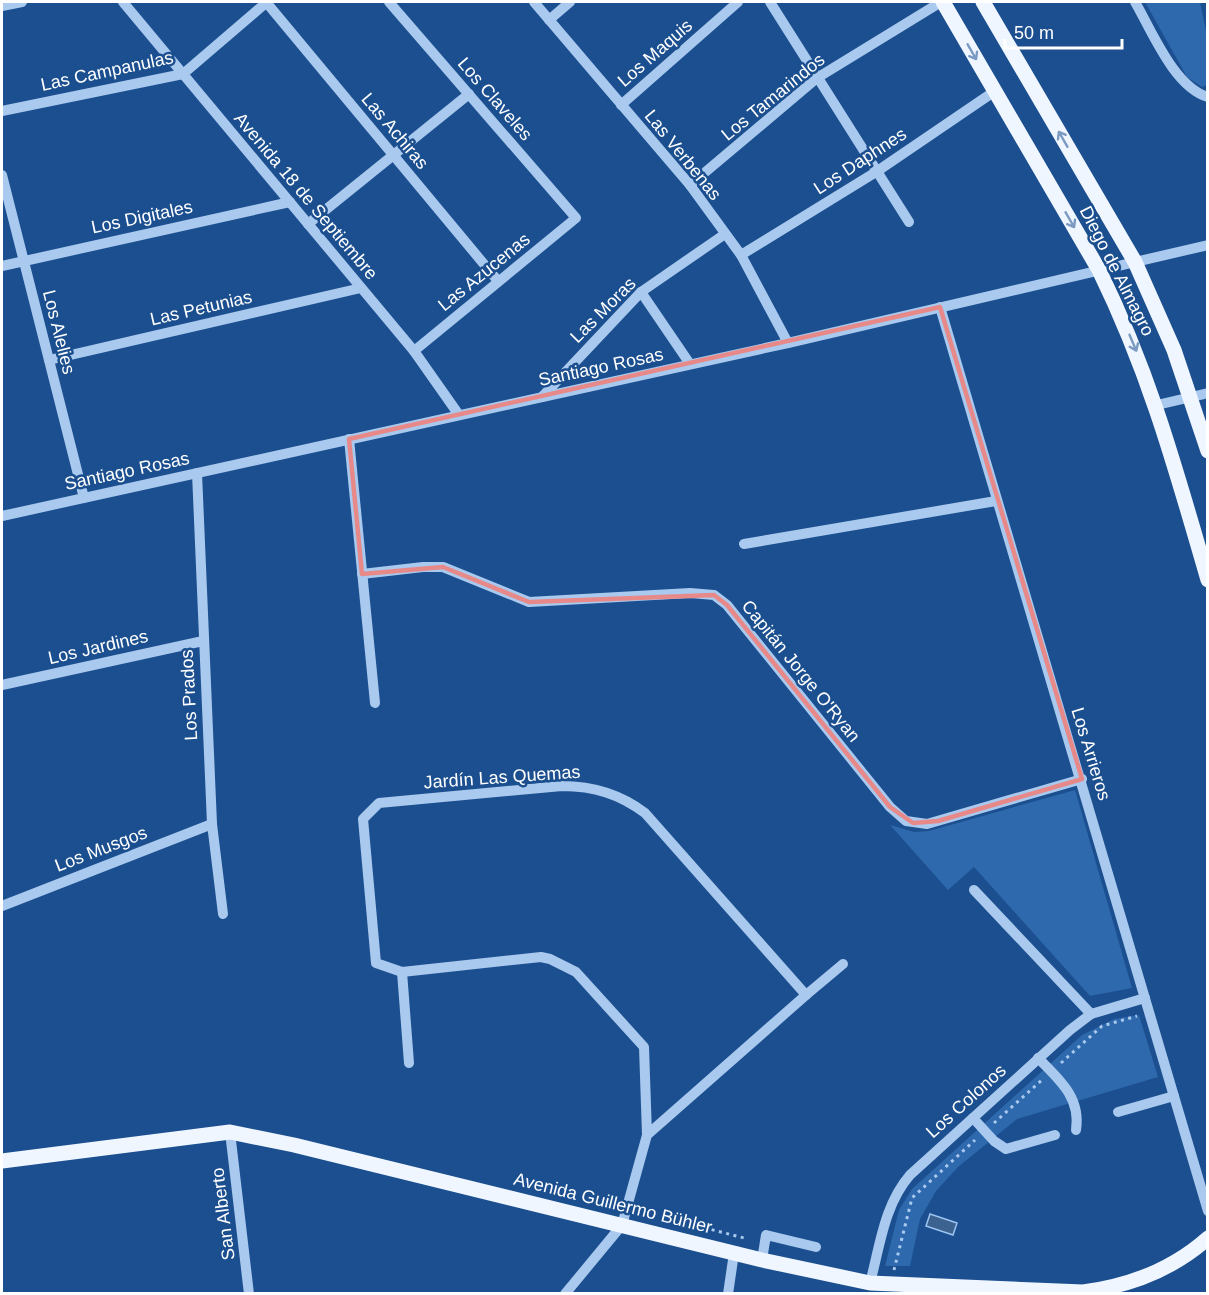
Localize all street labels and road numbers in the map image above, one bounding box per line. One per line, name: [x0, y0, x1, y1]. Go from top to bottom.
street label: Los Maquis: [614, 15, 696, 91]
street label: Las Campanulas: [39, 47, 175, 95]
street label: Los Tamarindos: [717, 49, 829, 145]
street label: Los Claveles: [454, 54, 536, 144]
street label: Las Achiras: [357, 89, 433, 173]
street label: Las Verbenas: [641, 106, 725, 204]
street label: Avenida 18 de Septiembre: [230, 108, 382, 284]
street label: Los Daphnes: [810, 124, 910, 198]
street label: Los Digitales: [90, 197, 194, 237]
street label: Diego de Almagro: [1076, 203, 1158, 339]
street label: Las Azucenas: [434, 229, 534, 315]
street label: Las Moras: [566, 273, 640, 347]
street label: Las Petunias: [148, 287, 254, 329]
street label: Los Alelies: [39, 288, 79, 376]
street label: Santiago Rosas: [537, 344, 665, 390]
street label: Santiago Rosas: [63, 448, 191, 494]
street label: Capitán Jorge O'Ryan: [738, 596, 864, 746]
street label: Los Jardines: [46, 626, 150, 668]
street label: Los Prados: [177, 649, 201, 741]
street label: Los Arrieros: [1067, 705, 1115, 803]
street label: Jardín Las Quemas: [423, 762, 581, 792]
street label: Los Musgos: [52, 822, 150, 876]
street label: Los Colonos: [922, 1060, 1010, 1142]
street label: San Alberto: [207, 1167, 239, 1261]
street label: Avenida Guillermo Bühler: [512, 1169, 714, 1237]

